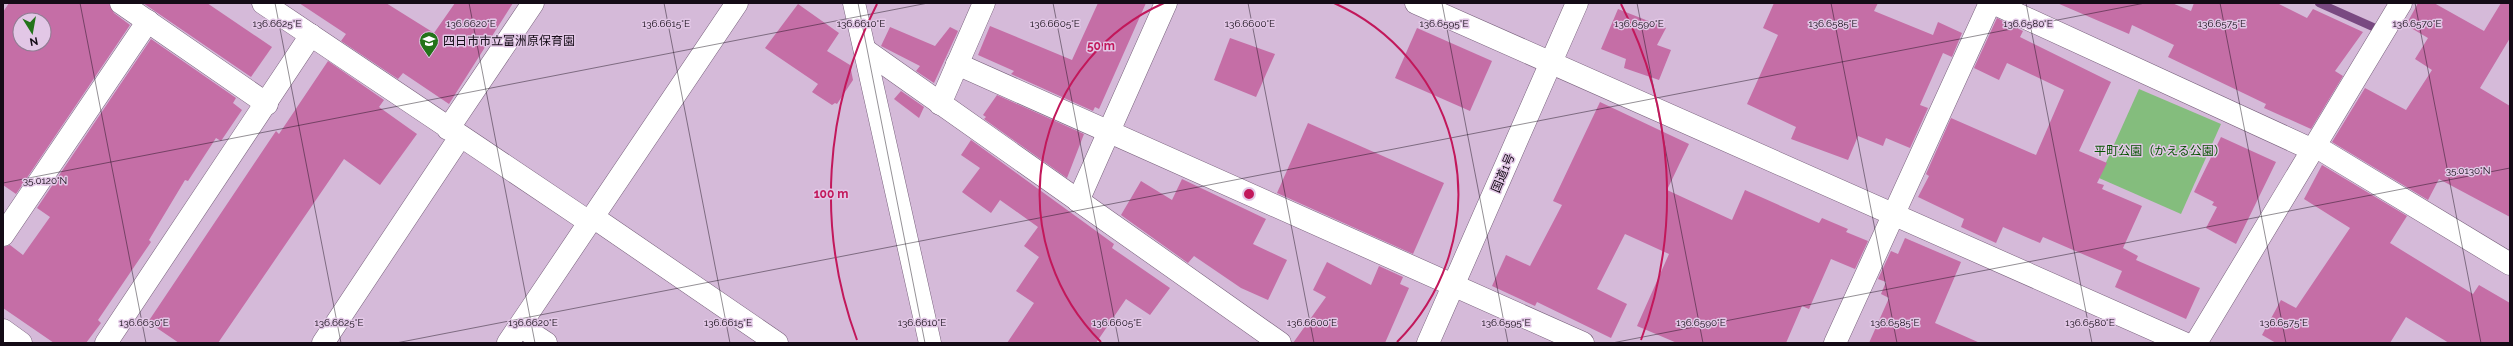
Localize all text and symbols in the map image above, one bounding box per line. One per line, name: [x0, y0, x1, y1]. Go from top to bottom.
north arrow: [12, 12, 52, 52]
text: 136.6625°E: [252, 18, 302, 29]
text: 136.6620°E: [446, 18, 496, 29]
text: 136.6615°E: [642, 18, 690, 29]
text: 136.6610°E: [837, 18, 885, 29]
text: 136.6605°E: [1030, 18, 1080, 29]
text: 136.6600°E: [1225, 18, 1275, 29]
text: 136.6595°E: [1419, 18, 1469, 29]
text: 136.6590°E: [1614, 18, 1664, 29]
text: 136.6585°E: [1808, 18, 1858, 29]
text: 136.6580°E: [2003, 18, 2053, 29]
text: 136.6575°E: [2198, 18, 2246, 29]
text: 136.6570°E: [2393, 18, 2441, 29]
school or university icon: 四日市市立富洲原保育園: [418, 30, 440, 58]
text: N: [28, 34, 39, 49]
place label: 四日市市立富洲原保育園: [443, 34, 575, 48]
text: 50 m: [1087, 39, 1115, 53]
park label: 平町公園（かえる公園）: [2094, 144, 2226, 158]
street label: 国道1号: [1489, 151, 1517, 195]
text: 35.0130°N: [2446, 165, 2490, 176]
text: 35.0120°N: [23, 175, 67, 186]
text: 100 m: [814, 187, 848, 201]
centre of rings: [1242, 187, 1256, 201]
text: 136.6630°E: [119, 317, 169, 328]
text: 136.6625°E: [314, 317, 364, 328]
text: 136.6620°E: [508, 317, 558, 328]
text: 136.6615°E: [704, 317, 752, 328]
text: 136.6610°E: [898, 317, 946, 328]
text: 136.6605°E: [1092, 317, 1142, 328]
text: 136.6600°E: [1287, 317, 1337, 328]
text: 136.6595°E: [1481, 317, 1531, 328]
text: 136.6590°E: [1676, 317, 1726, 328]
text: 136.6585°E: [1870, 317, 1920, 328]
text: 136.6580°E: [2065, 317, 2115, 328]
text: 136.6575°E: [2260, 317, 2308, 328]

